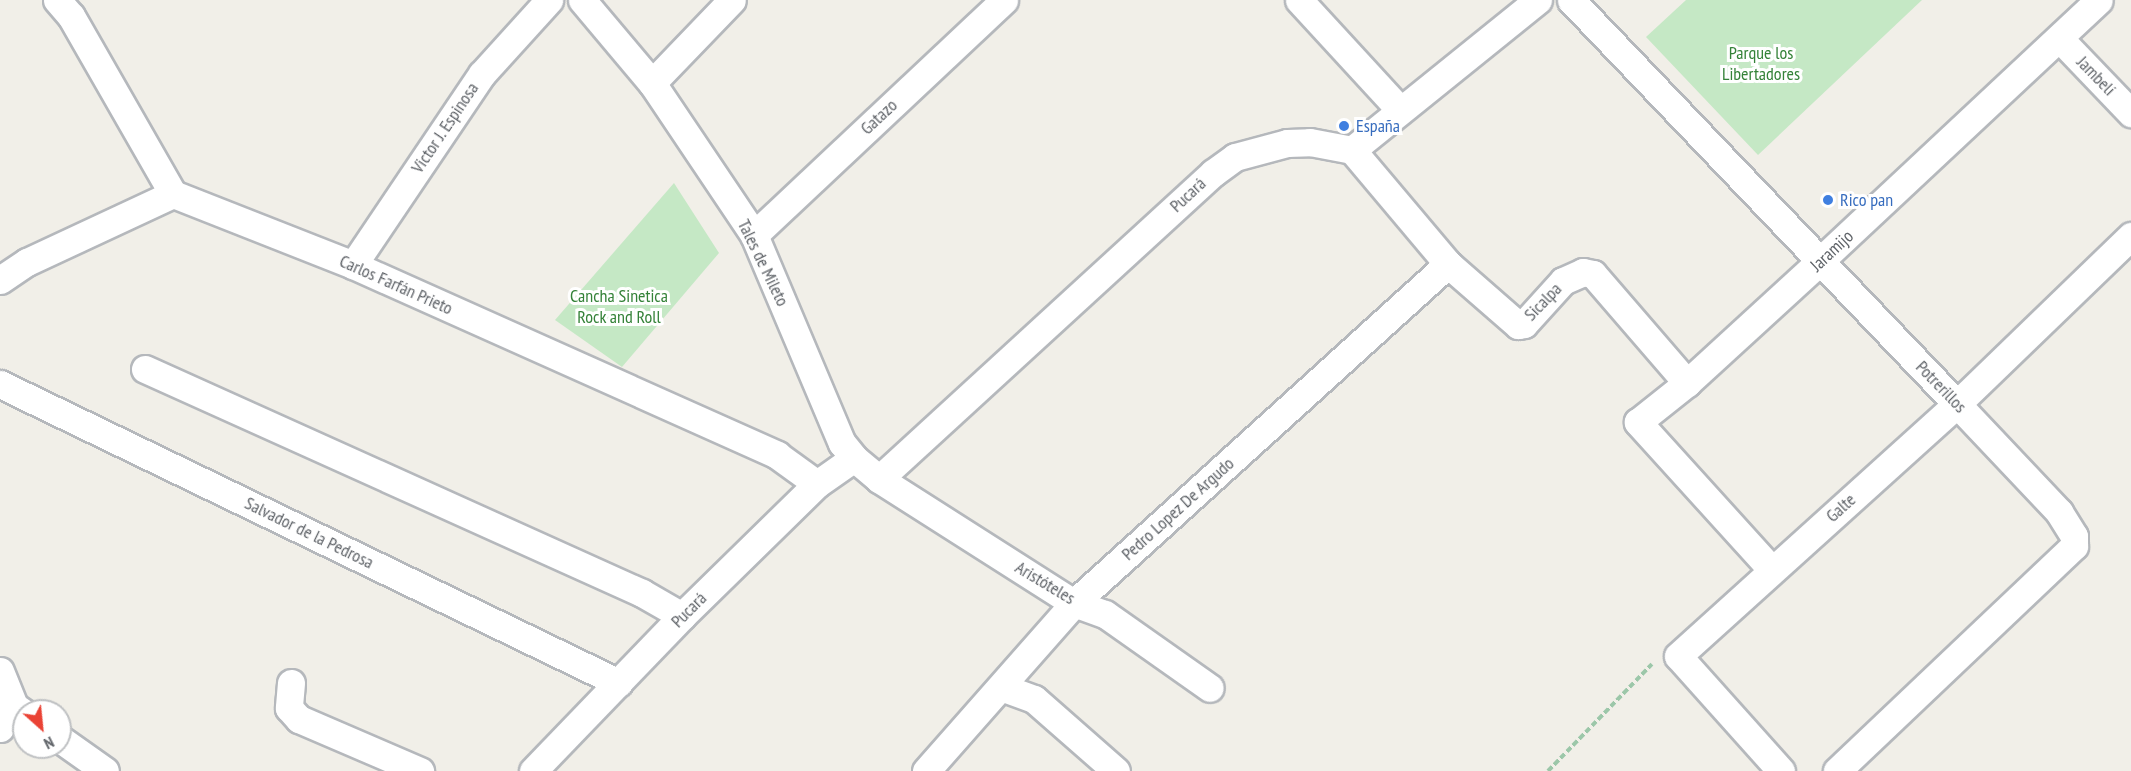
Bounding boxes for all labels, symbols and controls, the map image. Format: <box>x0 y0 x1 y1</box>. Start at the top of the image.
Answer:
park label: Parque los Libertadores <box>1722 43 1800 86</box>
street label: Jambelí <box>2072 52 2120 100</box>
street label: Victor J. Espinosa <box>406 78 484 178</box>
street label: Gatazo <box>856 95 902 139</box>
place label: España <box>1356 115 1400 137</box>
marker: España <box>1337 119 1351 133</box>
street label: Pucará <box>1166 173 1210 217</box>
place label: Rico pan <box>1840 189 1893 211</box>
marker: Rico pan <box>1821 193 1835 207</box>
street label: Tales de Mileto <box>733 216 793 310</box>
street label: Jaramijo <box>1806 226 1858 276</box>
street label: Carlos Farfán Prieto <box>336 250 456 320</box>
street label: Sicalpa <box>1520 279 1566 325</box>
park label: Cancha Sinetica Rock and Roll <box>570 286 668 328</box>
street label: Potrerillos <box>1911 357 1971 417</box>
street label: Pedro Lopez De Argudo <box>1117 453 1239 565</box>
street label: Galte <box>1822 489 1860 527</box>
street label: Salvador de la Pedrosa <box>241 492 377 574</box>
street label: Aristóteles <box>1011 557 1079 609</box>
street label: Pucará <box>667 588 711 632</box>
north arrow <box>12 699 72 759</box>
text: N <box>41 732 58 754</box>

